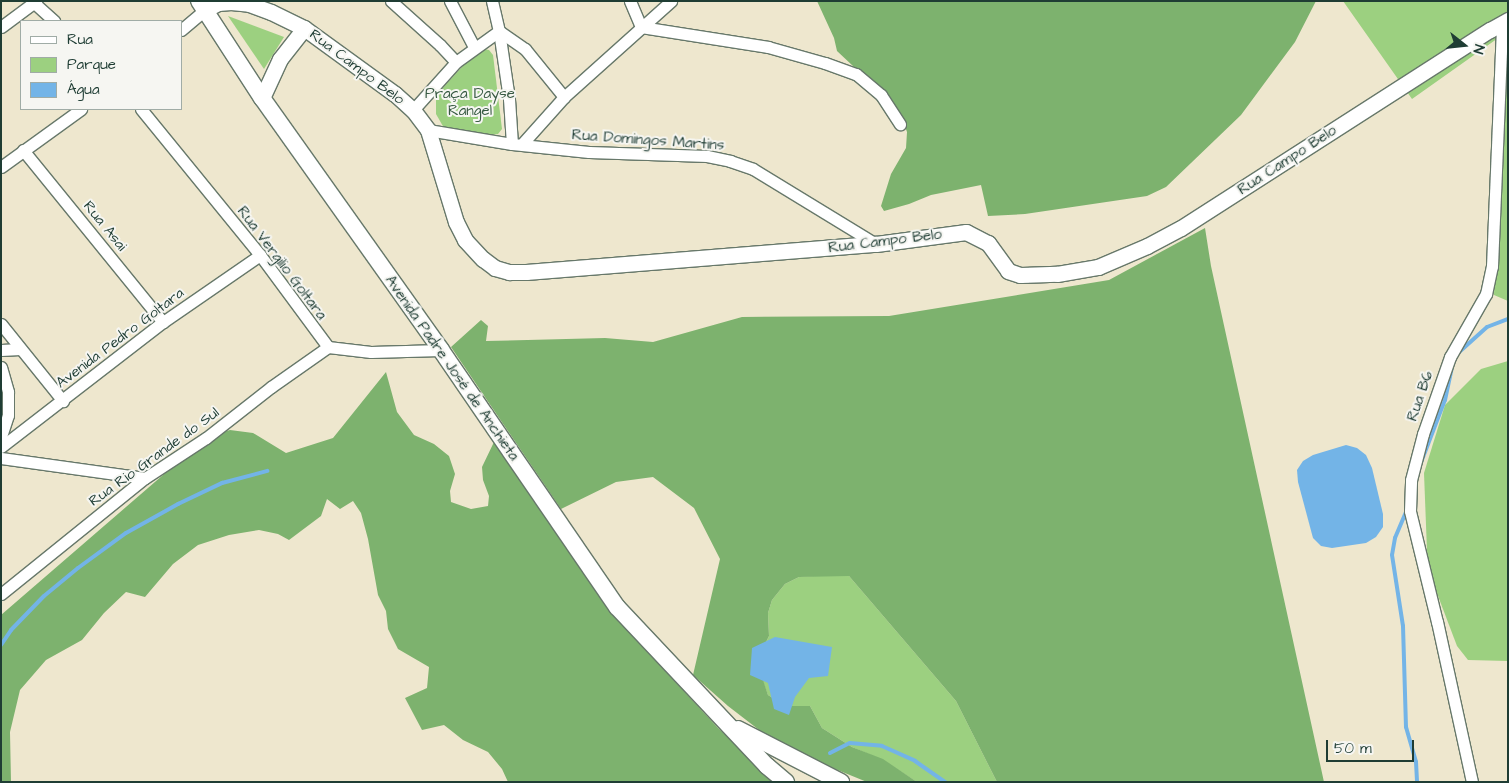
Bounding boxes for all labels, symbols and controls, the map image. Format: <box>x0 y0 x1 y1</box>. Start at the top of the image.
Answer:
legend <box>20 20 182 110</box>
north arrow <box>1439 20 1489 70</box>
street label: Rua Campo Belo <box>306 25 408 109</box>
text: Rua <box>67 29 93 50</box>
text: N <box>1468 42 1489 56</box>
text: Parque <box>67 54 116 75</box>
text: Água <box>67 79 100 100</box>
park label: Praça Dayse Rangel <box>425 84 515 119</box>
street label: Rua Campo Belo <box>1234 121 1340 199</box>
street label: Rua Domingos Martins <box>571 126 725 154</box>
street label: Rua Asai <box>79 197 131 255</box>
street label: Rua Vergilio Goltara <box>233 203 331 323</box>
street label: Rua Campo Belo <box>827 225 943 257</box>
street label: Avenida Padre José de Anchieta <box>381 272 523 464</box>
street label: Avenida Pedro Goltara <box>52 284 188 392</box>
street label: Rua B6 <box>1403 368 1437 424</box>
street label: Rua Rio Grande do Sul <box>85 404 223 510</box>
scale bar <box>1329 730 1416 762</box>
text: 50 m <box>1334 738 1372 759</box>

